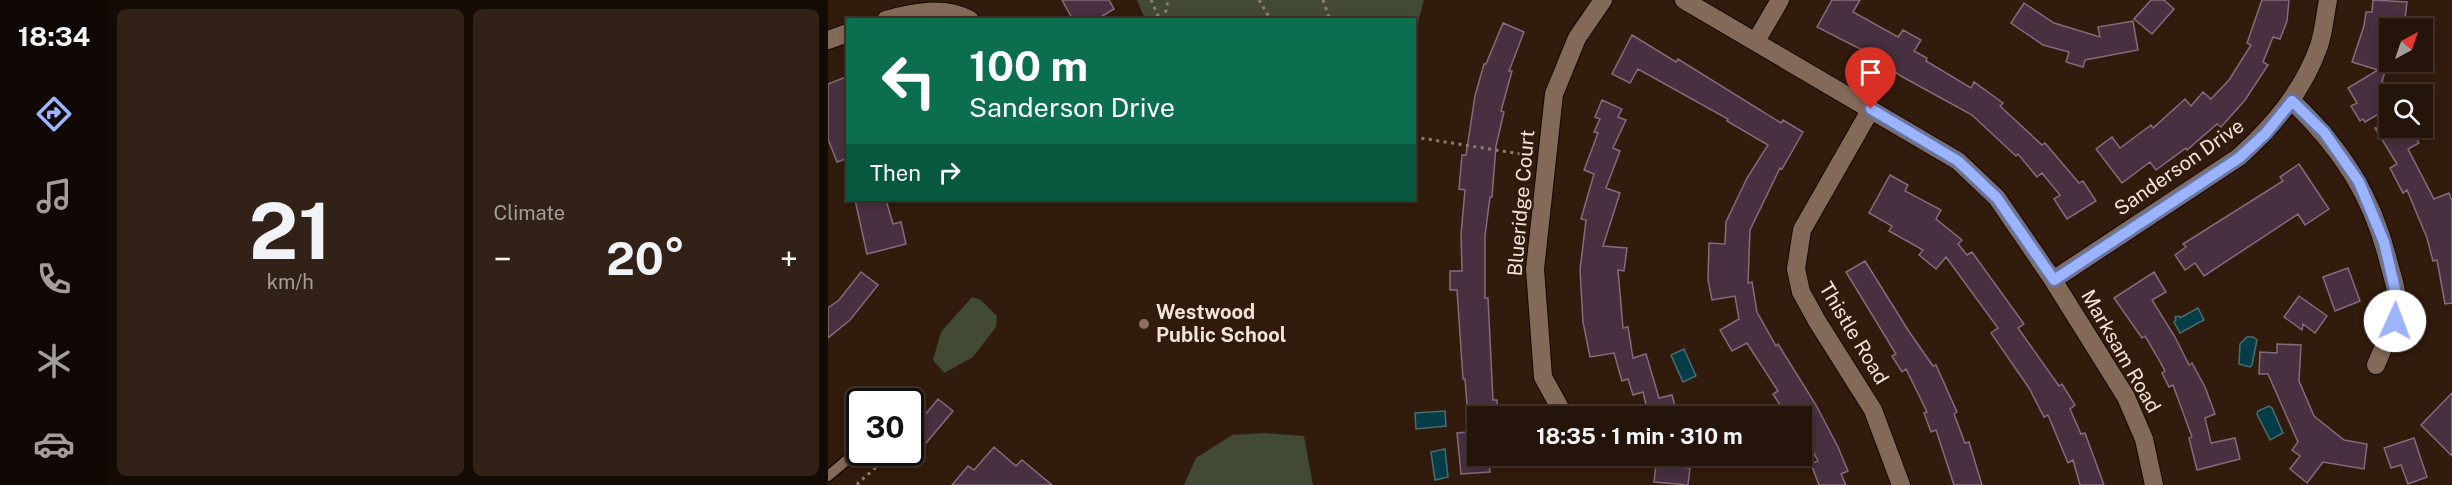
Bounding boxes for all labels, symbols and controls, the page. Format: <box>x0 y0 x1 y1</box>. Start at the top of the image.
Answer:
north arrow <box>2379 18 2433 72</box>
map controls <box>2379 18 2433 138</box>
text: 18:34 <box>18 20 90 52</box>
text: 100 m <box>969 41 1088 90</box>
icon: left <box>870 42 948 120</box>
pin <box>1845 47 1896 109</box>
icon: arrive <box>1854 56 1887 89</box>
button: search <box>2379 84 2433 138</box>
text: Sanderson Drive <box>969 91 1175 123</box>
icon: directions <box>33 93 75 135</box>
street label: Sanderson Drive <box>2110 113 2248 221</box>
street label: Blueridge Court <box>1503 129 1539 277</box>
icon: right <box>933 156 966 189</box>
text: Then <box>870 160 921 186</box>
icon: music <box>33 175 75 217</box>
text: 21 <box>249 185 332 277</box>
text: Climate <box>494 201 565 225</box>
text: 20° <box>606 232 685 285</box>
text: − <box>494 240 512 278</box>
text: + <box>780 240 798 278</box>
icon: phone <box>33 258 75 300</box>
text: km/h <box>267 270 314 294</box>
street label: Thistle Road <box>1814 278 1894 388</box>
street label: Marksam Road <box>2076 285 2166 417</box>
position arrow <box>2363 289 2427 353</box>
place label: Westwood Public School <box>1156 300 1286 347</box>
marker: Westwood Public School <box>1137 317 1151 331</box>
icon: climate <box>33 340 75 382</box>
speed limit sign: 30 <box>846 388 924 466</box>
icon: car <box>33 423 75 465</box>
text: 18:35 · 1 min · 310 m <box>1536 423 1743 449</box>

